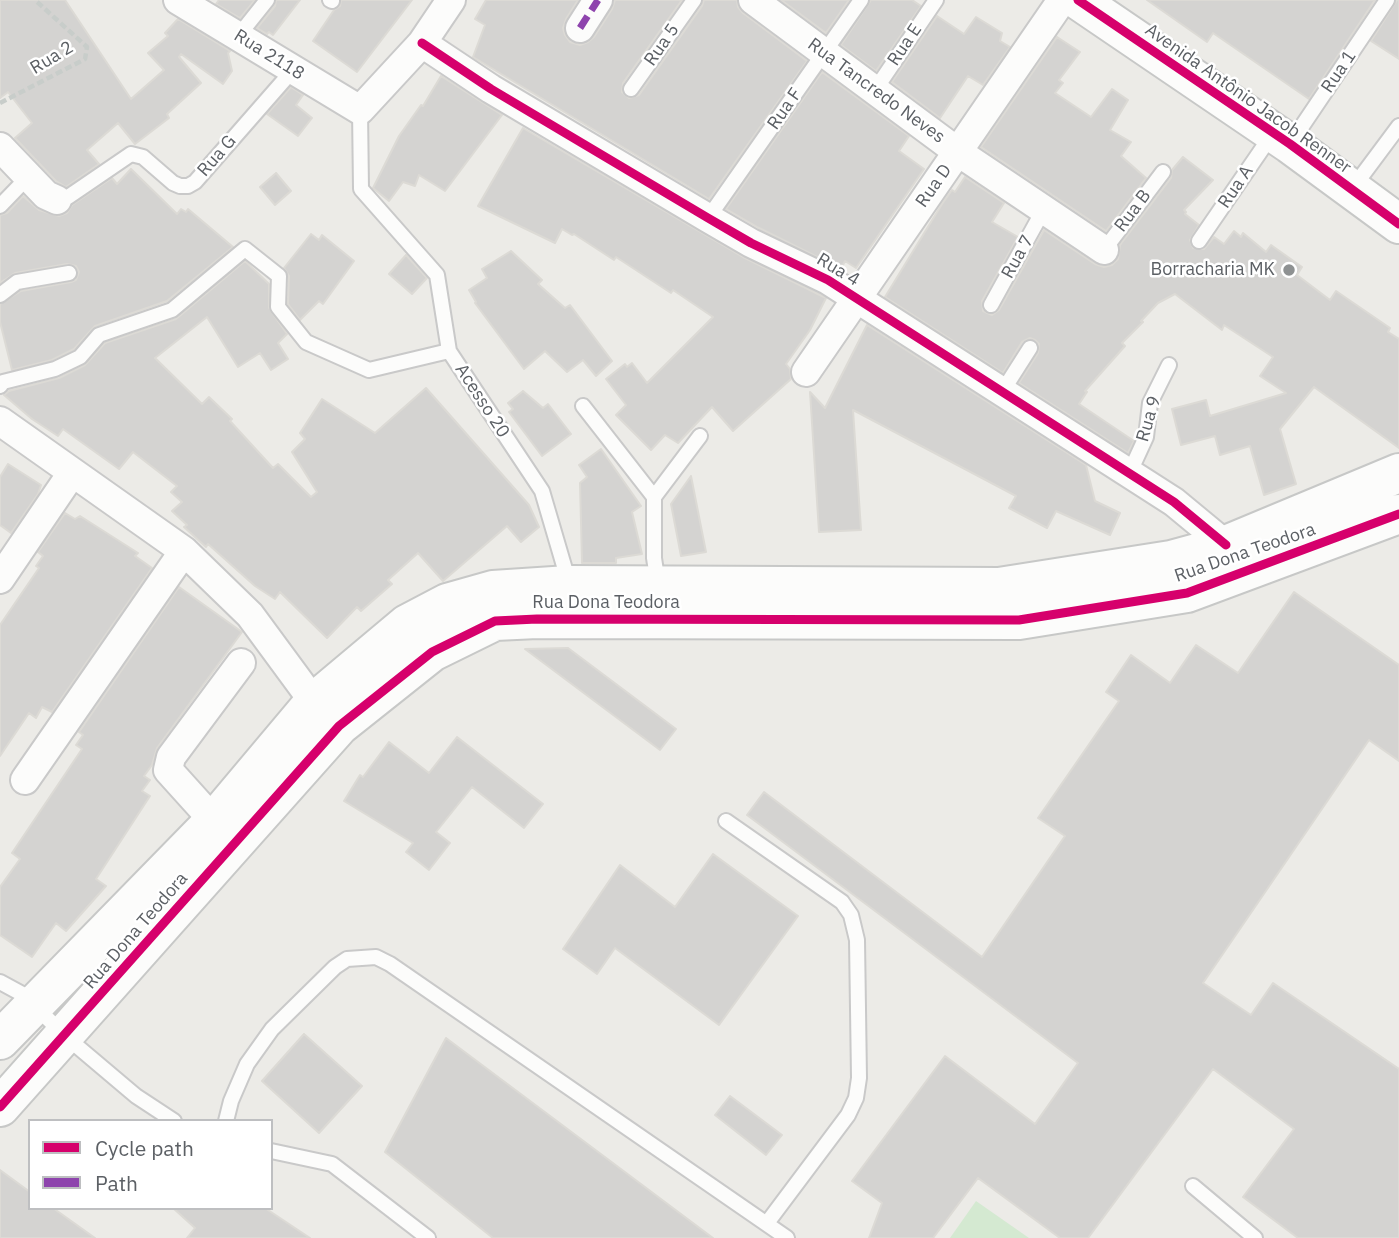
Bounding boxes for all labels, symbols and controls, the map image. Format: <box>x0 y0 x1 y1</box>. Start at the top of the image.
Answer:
street label: Avenida Antônio Jacob Renner <box>1141 19 1355 179</box>
street label: Rua 5 <box>640 20 684 70</box>
street label: Rua E <box>883 20 927 70</box>
street label: Rua 2118 <box>230 25 308 85</box>
street label: Rua Tancredo Neves <box>803 34 949 148</box>
street label: Rua 2 <box>27 37 77 79</box>
street label: Rua 1 <box>1317 47 1361 97</box>
street label: Rua F <box>763 84 807 134</box>
street label: Rua G <box>193 131 241 181</box>
street label: Rua D <box>911 160 957 212</box>
street label: Rua A <box>1214 161 1258 213</box>
street label: Rua B <box>1110 186 1156 236</box>
street label: Rua 7 <box>997 231 1039 283</box>
street label: Rua 4 <box>813 249 863 291</box>
place label: Borracharia MK <box>1151 259 1275 281</box>
marker: Borracharia MK <box>1281 262 1297 278</box>
street label: Acesso 20 <box>450 360 514 442</box>
street label: Rua 9 <box>1132 394 1166 444</box>
street label: Rua Dona Teodora <box>1172 519 1318 587</box>
street label: Rua Dona Teodora <box>532 592 680 614</box>
street label: Rua Dona Teodora <box>79 868 193 994</box>
legend <box>28 1119 273 1210</box>
text: Cycle path <box>95 1134 194 1162</box>
text: Path <box>95 1169 138 1197</box>

